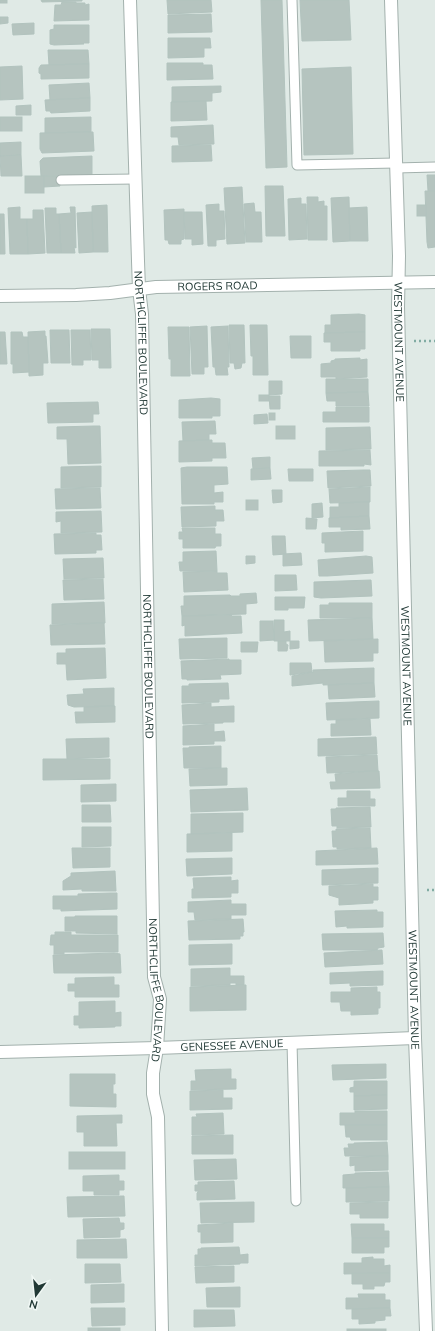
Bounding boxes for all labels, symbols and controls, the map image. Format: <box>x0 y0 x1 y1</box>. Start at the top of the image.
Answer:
street label: NORTHCLIFFE BOULEVARD <box>131 270 151 415</box>
street label: ROGERS ROAD <box>177 278 258 294</box>
street label: WESTMOUNT AVENUE <box>391 282 407 402</box>
street label: NORTHCLIFFE BOULEVARD <box>140 594 157 739</box>
street label: WESTMOUNT AVENUE <box>398 606 415 726</box>
street label: NORTHCLIFFE BOULEVARD <box>146 918 168 1063</box>
street label: WESTMOUNT AVENUE <box>405 930 422 1050</box>
street label: GENESSEE AVENUE <box>180 1036 284 1054</box>
north arrow <box>16 1275 56 1315</box>
text: N <box>28 1297 39 1312</box>

